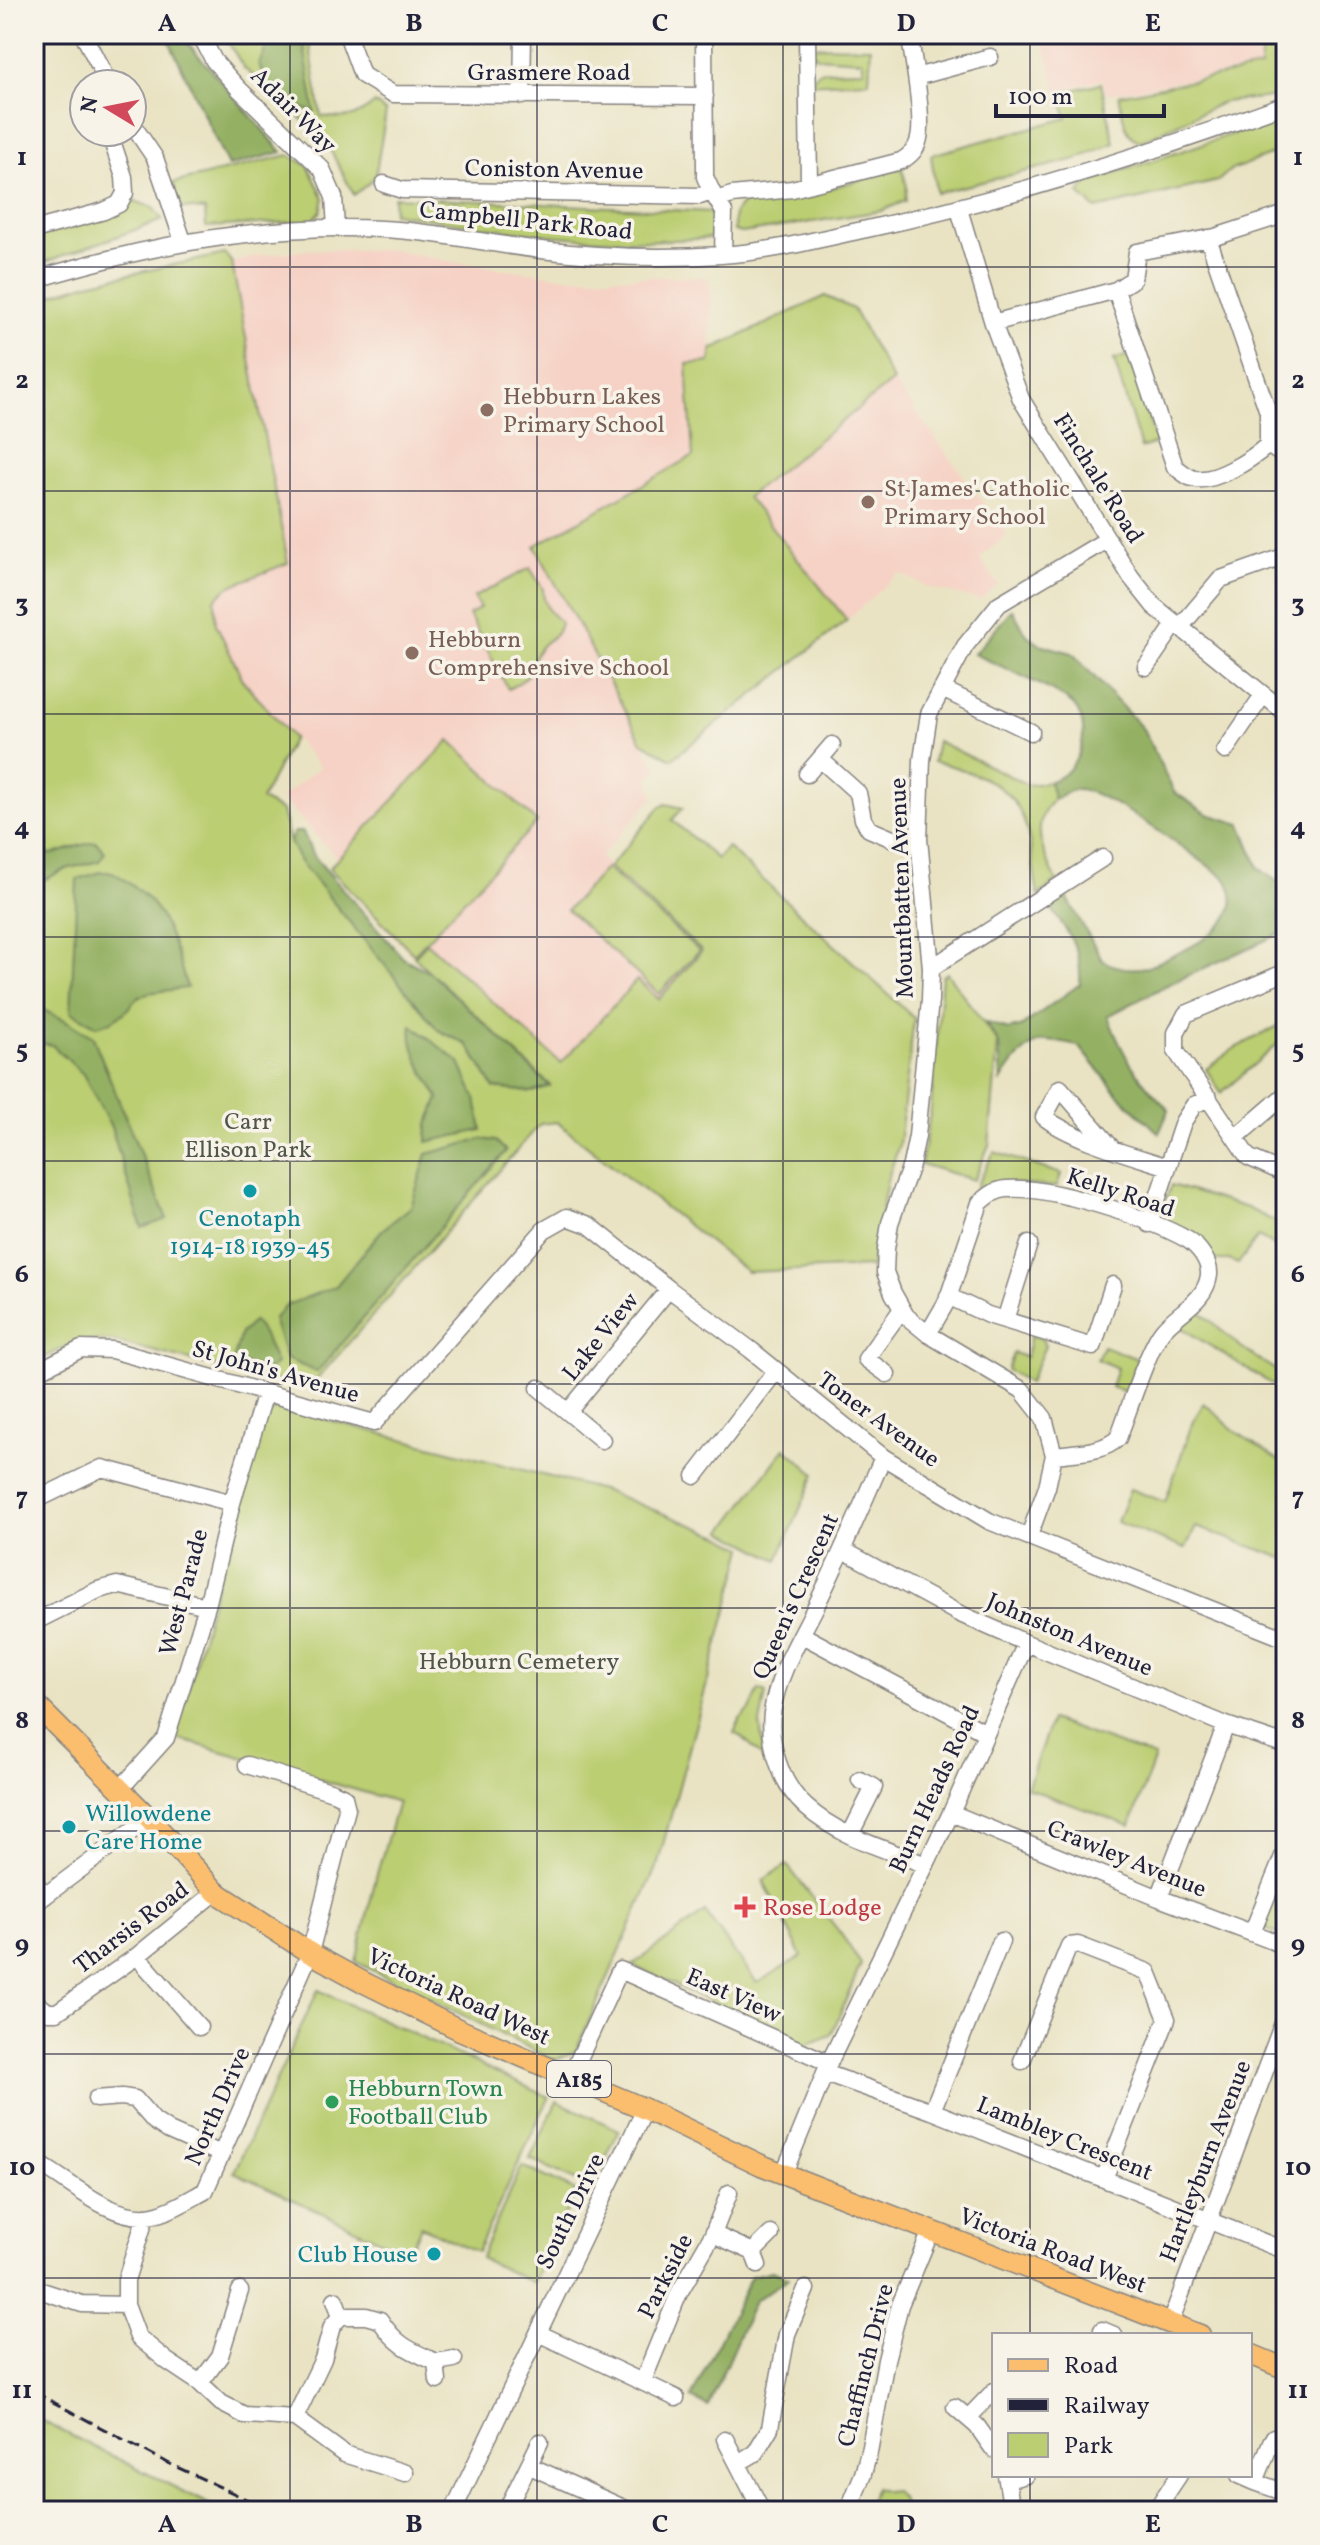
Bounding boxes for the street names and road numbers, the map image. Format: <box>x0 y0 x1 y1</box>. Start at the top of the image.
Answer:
street label: Grasmere Road <box>468 57 630 91</box>
street label: Adair Way <box>242 61 343 162</box>
street label: Coniston Avenue <box>464 152 644 190</box>
street label: Campbell Park Road <box>418 194 634 250</box>
street label: Finchale Road <box>1044 407 1151 551</box>
street label: Mountbatten Avenue <box>882 777 924 999</box>
street label: Kelly Road <box>1062 1160 1179 1227</box>
street label: Lake View <box>555 1285 648 1389</box>
street label: St John's Avenue <box>188 1333 363 1413</box>
street label: Toner Avenue <box>810 1364 946 1477</box>
street label: Queen's Crescent <box>745 1508 849 1685</box>
street label: West Parade <box>152 1525 218 1660</box>
street label: Johnston Avenue <box>981 1585 1158 1686</box>
street label: Burn Heads Road <box>882 1700 990 1879</box>
street label: Crawley Avenue <box>1041 1812 1211 1907</box>
street label: Tharsis Road <box>67 1874 197 1983</box>
street label: Victoria Road West <box>361 1940 555 2055</box>
street label: East View <box>680 1961 787 2033</box>
street label: North Drive <box>178 2042 260 2172</box>
street label: Hartleyburn Avenue <box>1153 2056 1261 2268</box>
road number: A185 <box>547 2061 611 2097</box>
street label: Lambley Crescent <box>971 2089 1157 2191</box>
street label: South Drive <box>529 2148 615 2276</box>
street label: Victoria Road West <box>953 2200 1151 2303</box>
street label: Parkside <box>631 2228 703 2325</box>
street label: Chaffinch Drive <box>830 2280 904 2451</box>

